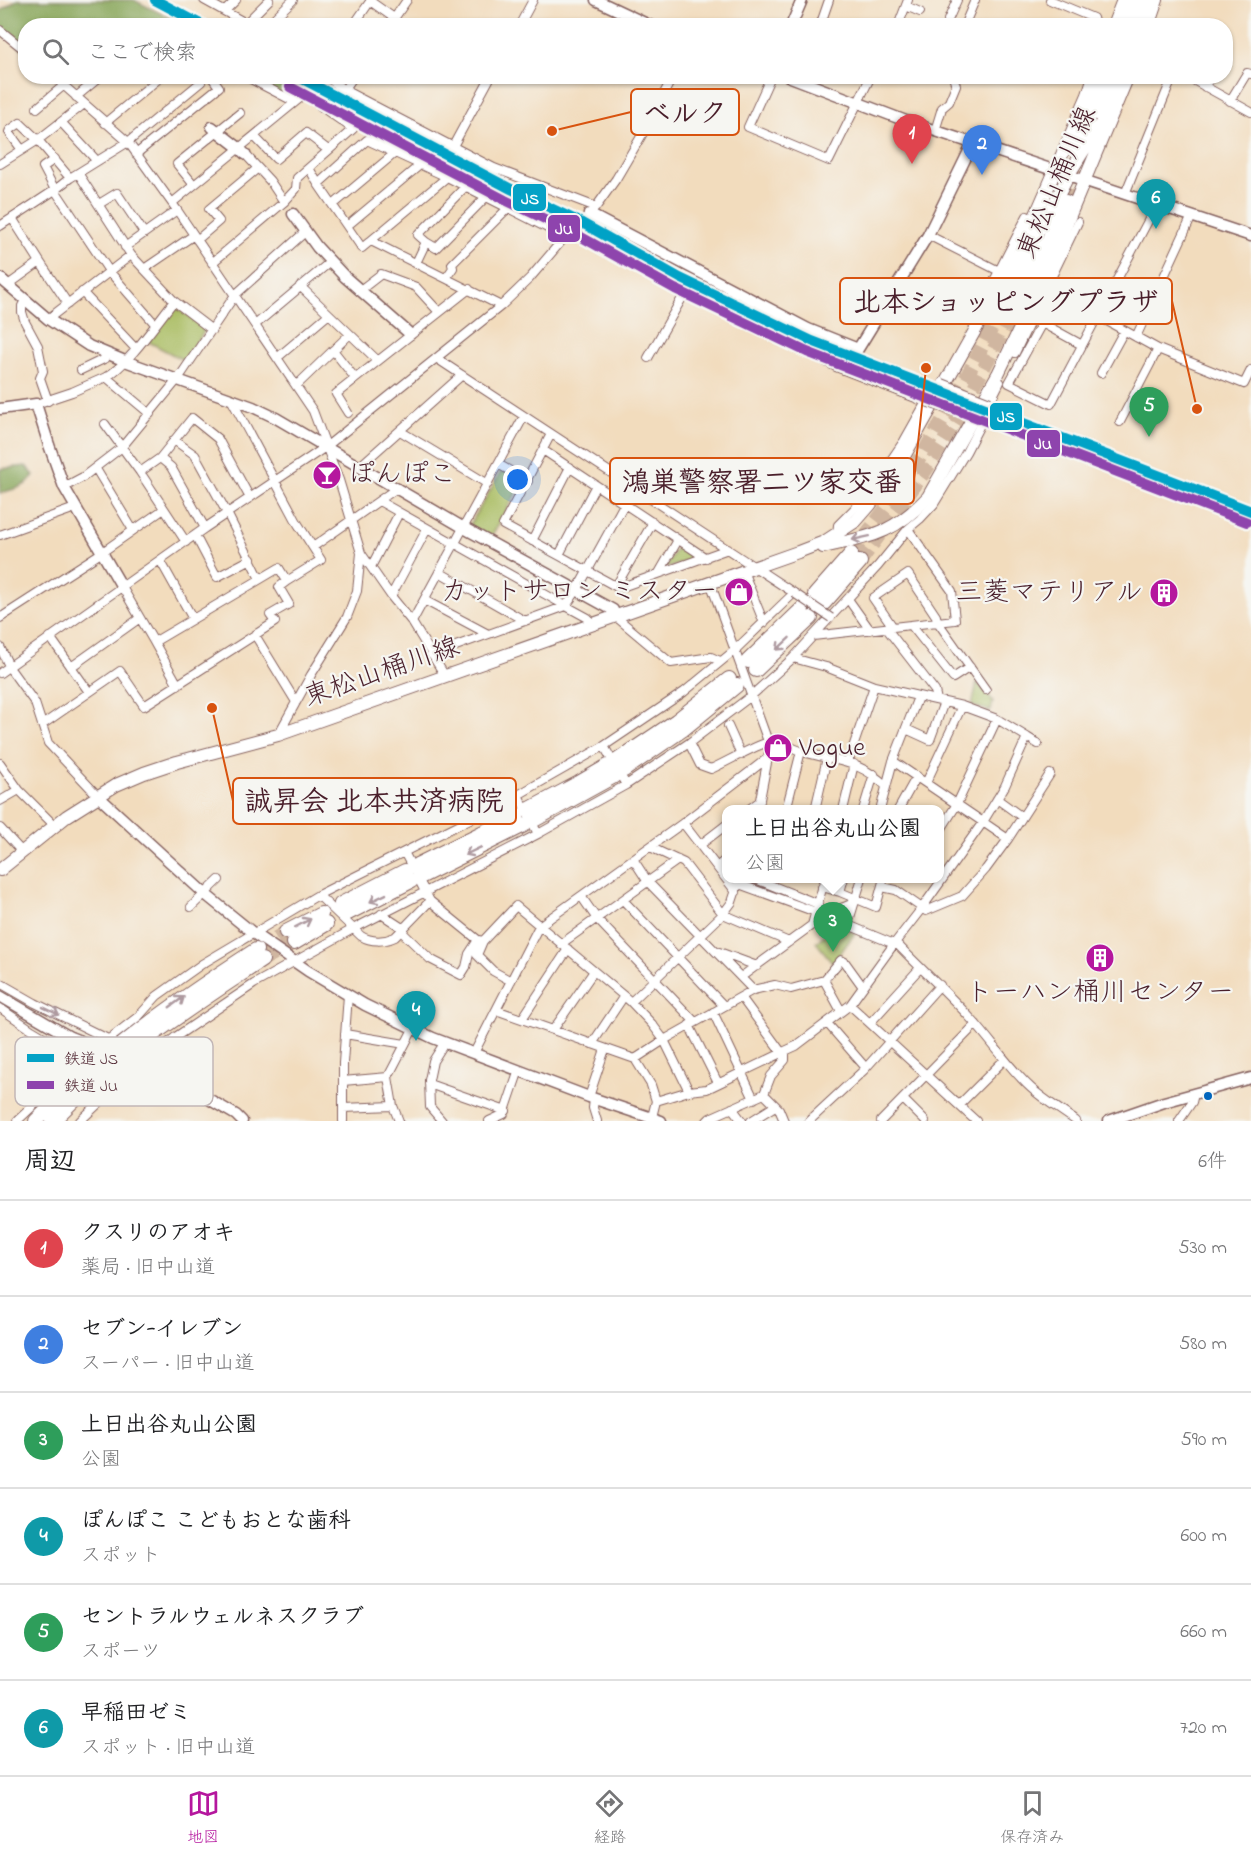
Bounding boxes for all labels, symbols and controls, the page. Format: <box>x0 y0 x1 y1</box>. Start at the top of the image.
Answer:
search box <box>18 18 1233 84</box>
icon: search <box>39 35 72 68</box>
text: ここで検索 <box>87 38 197 70</box>
callout: ベルク <box>631 89 739 135</box>
text: ベルク <box>643 95 727 136</box>
street label: 東松山桶川線 <box>1008 101 1108 265</box>
pin: 1 <box>892 114 932 164</box>
pin: 2 <box>962 126 1002 175</box>
pin: 6 <box>1136 180 1176 229</box>
line badge: JS <box>512 183 547 212</box>
text: JS <box>521 188 539 212</box>
line badge: JU <box>547 214 581 243</box>
text: JU <box>555 218 573 242</box>
callout: 北本ショッピングプラザ <box>840 278 1172 324</box>
text: 北本ショッピングプラザ <box>853 284 1159 325</box>
pin: 5 <box>1130 388 1168 437</box>
line badge: JS <box>989 402 1023 431</box>
text: JS <box>997 406 1015 430</box>
line badge: JU <box>1026 429 1061 458</box>
text: JU <box>1034 433 1052 457</box>
place label: ぽんぽこ <box>348 456 456 495</box>
callout: 鴻巣警察署二ツ家交番 <box>610 458 914 504</box>
bar icon: ぽんぽこ <box>311 459 343 491</box>
text: 鴻巣警察署二ツ家交番 <box>622 464 902 505</box>
your location <box>503 465 532 494</box>
one-way arrow <box>852 533 871 544</box>
place label: カットサロン ミスター <box>441 573 718 612</box>
place label: 三菱マテリアル <box>956 574 1143 613</box>
shop icon: カットサロン ミスター <box>723 576 755 608</box>
building icon: 三菱マテリアル <box>1148 577 1180 609</box>
street label: 東松山桶川線 <box>299 628 465 718</box>
one-way arrow <box>776 636 791 651</box>
place label: Vogue <box>798 729 866 768</box>
shop icon: Vogue <box>762 732 794 764</box>
callout: 誠昇会 北本共済病院 <box>233 778 516 824</box>
text: 誠昇会 北本共済病院 <box>244 783 504 824</box>
popup <box>722 805 944 883</box>
text: 上日出谷丸山公園 <box>745 814 921 846</box>
one-way arrow <box>465 846 483 858</box>
text: 公園 <box>745 850 785 879</box>
one-way arrow <box>370 892 388 904</box>
pin: 3 <box>814 902 852 952</box>
one-way arrow <box>294 917 312 928</box>
building icon: トーハン桶川センター <box>1084 942 1116 974</box>
place label: トーハン桶川センター <box>966 974 1234 1013</box>
pin: 4 <box>396 992 436 1041</box>
one-way arrow <box>169 996 185 1008</box>
one-way arrow <box>42 1006 60 1017</box>
legend <box>15 1037 213 1106</box>
text: 鉄道 JS <box>64 1048 118 1072</box>
text: 鉄道 JU <box>64 1075 118 1099</box>
unlabelled marker <box>1202 1090 1214 1102</box>
text: 周辺 <box>24 1144 76 1182</box>
text: 6件 <box>1198 1148 1227 1177</box>
text: クスリのアオキ <box>81 1218 235 1250</box>
text: 1 <box>40 1234 47 1263</box>
text: 530 m <box>1178 1234 1227 1263</box>
text: 薬局 · 旧中山道 <box>81 1254 215 1283</box>
text: セブン-イレブン <box>81 1314 243 1346</box>
text: 2 <box>39 1330 48 1359</box>
text: 580 m <box>1179 1330 1227 1359</box>
text: スーパー · 旧中山道 <box>81 1350 254 1379</box>
text: 上日出谷丸山公園 <box>81 1410 257 1442</box>
text: 3 <box>39 1426 48 1455</box>
text: 590 m <box>1180 1426 1227 1455</box>
text: 公園 <box>81 1446 121 1475</box>
text: ぽんぽこ こどもおとな歯科 <box>81 1506 351 1538</box>
text: 4 <box>39 1522 48 1551</box>
text: 600 m <box>1180 1522 1227 1551</box>
text: スポット <box>81 1542 161 1571</box>
text: セントラルウェルネスクラブ <box>81 1602 364 1634</box>
text: 5 <box>38 1618 49 1647</box>
text: 660 m <box>1180 1618 1227 1647</box>
text: スポーツ <box>81 1638 161 1667</box>
text: 早稲田ゼミ <box>81 1698 191 1730</box>
text: 6 <box>39 1714 48 1743</box>
text: 720 m <box>1180 1714 1227 1743</box>
text: スポット · 旧中山道 <box>81 1734 255 1763</box>
tab: 地図 <box>187 1787 220 1850</box>
tab: 経路 <box>593 1787 626 1850</box>
tab: 保存済み <box>1000 1787 1064 1850</box>

